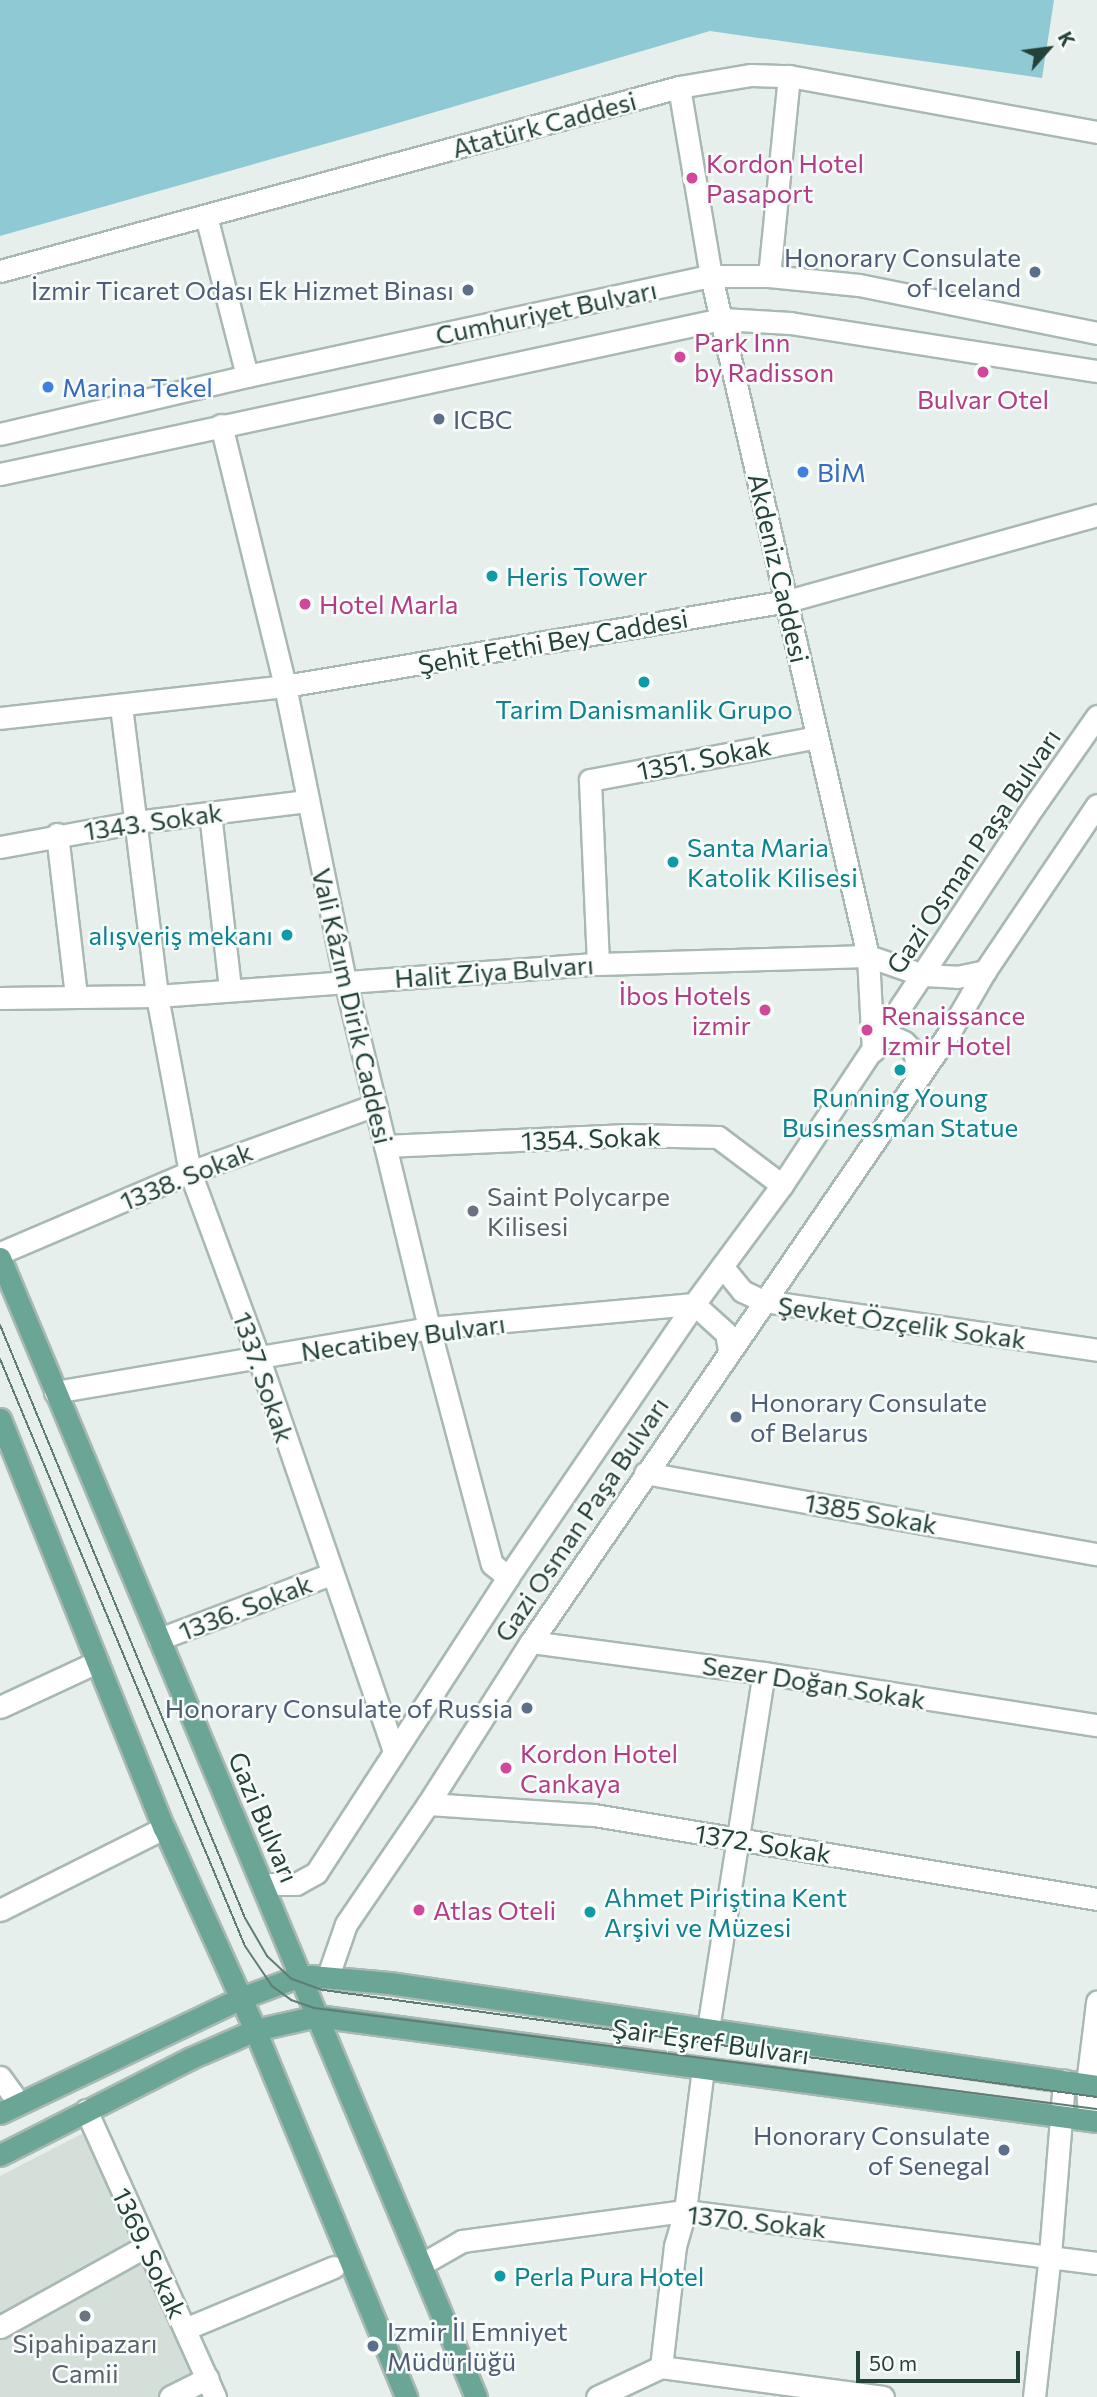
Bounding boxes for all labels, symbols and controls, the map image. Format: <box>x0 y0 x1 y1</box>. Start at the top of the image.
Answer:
north arrow <box>1013 14 1083 84</box>
text: K <box>1054 28 1080 50</box>
street label: Atatürk Caddesi <box>448 84 640 164</box>
place label: Kordon Hotel Pasaport <box>706 147 864 208</box>
marker: Kordon Hotel Pasaport <box>684 170 700 186</box>
place label: Honorary Consulate of Iceland <box>784 241 1021 302</box>
marker: Honorary Consulate of Iceland <box>1027 264 1043 280</box>
street label: Cumhuriyet Bulvarı <box>433 273 659 351</box>
place label: İzmir Ticaret Odası Ek Hizmet Binası <box>31 274 454 306</box>
marker: İzmir Ticaret Odası Ek Hizmet Binası <box>460 282 476 298</box>
place label: Park Inn by Radisson <box>694 326 834 388</box>
marker: Park Inn by Radisson <box>672 349 688 365</box>
marker: Bulvar Otel <box>975 364 991 380</box>
place label: Marina Tekel <box>62 371 213 403</box>
marker: Marina Tekel <box>40 379 56 395</box>
place label: Bulvar Otel <box>917 383 1049 415</box>
place label: ICBC <box>453 403 513 435</box>
marker: ICBC <box>431 411 447 427</box>
place label: BİM <box>817 456 866 488</box>
marker: BİM <box>795 464 811 480</box>
street label: Akdeniz Caddesi <box>742 470 816 666</box>
place label: Heris Tower <box>506 560 647 592</box>
marker: Heris Tower <box>484 568 500 584</box>
place label: Hotel Marla <box>319 588 458 620</box>
marker: Hotel Marla <box>297 596 313 612</box>
street label: Şehit Fethi Bey Caddesi <box>416 602 690 680</box>
marker: Tarim Danismanlik Grupo <box>636 674 652 690</box>
place label: Tarim Danismanlik Grupo <box>495 693 793 725</box>
street label: Gazi Osman Paşa Bulvarı <box>879 723 1067 979</box>
street label: 1351. Sokak <box>634 730 774 786</box>
street label: 1343. Sokak <box>82 796 224 846</box>
place label: Santa Maria Katolik Kilisesi <box>687 831 858 892</box>
marker: Santa Maria Katolik Kilisesi <box>665 854 681 870</box>
street label: Vali Kâzım Dirik Caddesi <box>306 865 400 1147</box>
place label: alışveriş mekanı <box>88 919 273 951</box>
marker: alışveriş mekanı <box>279 927 295 943</box>
street label: Halit Ziya Bulvarı <box>393 948 595 994</box>
place label: İbos Hotels izmir <box>619 979 751 1040</box>
place label: Renaissance Izmir Hotel <box>881 999 1025 1060</box>
marker: İbos Hotels izmir <box>757 1002 773 1018</box>
marker: Renaissance Izmir Hotel <box>859 1022 875 1038</box>
marker: Running Young Businessman Statue <box>892 1062 908 1078</box>
place label: Running Young Businessman Statue <box>782 1081 1018 1142</box>
street label: 1354. Sokak <box>521 1120 661 1156</box>
street label: 1338. Sokak <box>115 1135 257 1217</box>
place label: Saint Polycarpe Kilisesi <box>487 1180 670 1242</box>
marker: Saint Polycarpe Kilisesi <box>465 1203 481 1219</box>
street label: Şevket Özçelik Sokak <box>776 1289 1028 1355</box>
street label: Necatibey Bulvarı <box>299 1307 507 1367</box>
street label: 1337. Sokak <box>227 1308 301 1446</box>
place label: Honorary Consulate of Belarus <box>750 1386 987 1448</box>
street label: Gazi Osman Paşa Bulvarı <box>487 1391 675 1647</box>
marker: Honorary Consulate of Belarus <box>728 1409 744 1425</box>
street label: 1385 Sokak <box>802 1486 940 1540</box>
street label: 1336. Sokak <box>174 1567 316 1647</box>
street label: Sezer Doğan Sokak <box>700 1649 928 1715</box>
place label: Honorary Consulate of Russia <box>165 1692 513 1724</box>
marker: Honorary Consulate of Russia <box>519 1700 535 1716</box>
place label: Kordon Hotel Cankaya <box>520 1737 678 1798</box>
street label: Gazi Bulvarı <box>223 1747 305 1887</box>
marker: Kordon Hotel Cankaya <box>498 1760 514 1776</box>
street label: 1372. Sokak <box>693 1817 833 1869</box>
place label: Ahmet Piriştina Kent Arşivi ve Müzesi <box>604 1881 847 1942</box>
place label: Atlas Oteli <box>433 1894 556 1926</box>
marker: Atlas Oteli <box>411 1902 427 1918</box>
marker: Ahmet Piriştina Kent Arşivi ve Müzesi <box>582 1904 598 1920</box>
street label: Şair Eşref Bulvarı <box>611 2012 811 2070</box>
place label: Honorary Consulate of Senegal <box>753 2119 990 2180</box>
marker: Honorary Consulate of Senegal <box>996 2142 1012 2158</box>
street label: 1369. Sokak <box>106 2183 194 2323</box>
street label: 1370. Sokak <box>686 2198 828 2244</box>
place label: Perla Pura Hotel <box>514 2260 704 2292</box>
marker: Perla Pura Hotel <box>492 2268 508 2284</box>
marker: Sipahipazarı Camii <box>77 2308 93 2324</box>
place label: Izmir İl Emniyet Müdürlüğü <box>387 2315 568 2376</box>
place label: Sipahipazarı Camii <box>12 2327 158 2388</box>
marker: Izmir İl Emniyet Müdürlüğü <box>365 2338 381 2354</box>
scale bar <box>859 2338 1024 2382</box>
text: 50 m <box>869 2350 917 2375</box>

